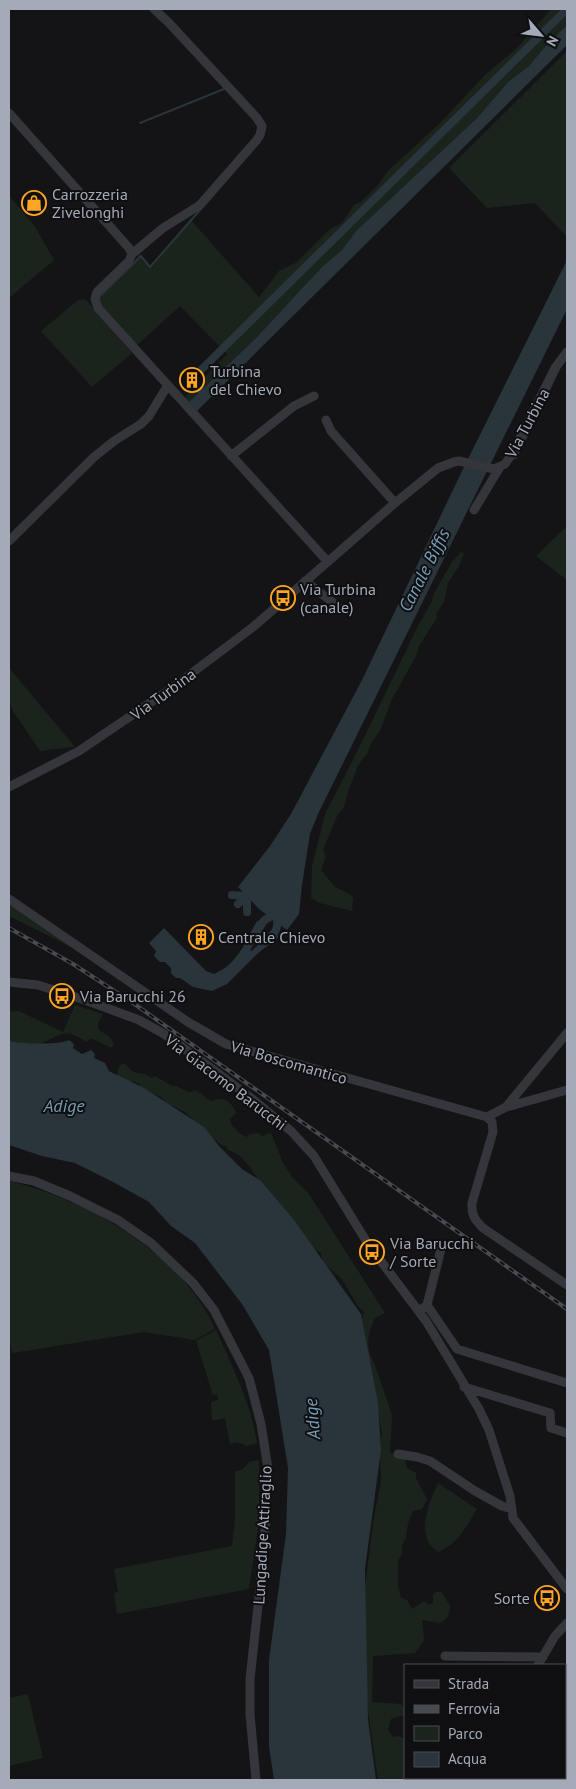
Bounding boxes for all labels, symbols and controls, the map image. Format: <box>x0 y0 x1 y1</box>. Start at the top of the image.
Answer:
north arrow <box>516 10 566 60</box>
text: N <box>542 33 563 49</box>
place label: Carrozzeria Zivelonghi <box>52 184 128 222</box>
shop icon: Carrozzeria Zivelonghi <box>21 190 47 216</box>
place label: Turbina del Chievo <box>210 361 282 399</box>
building icon: Turbina del Chievo <box>179 367 205 393</box>
street label: Via Turbina <box>500 385 554 462</box>
water label: Canale Biffis <box>393 524 455 615</box>
place label: Via Turbina (canale) <box>299 579 376 617</box>
bus stop icon: Via Turbina (canale) <box>270 585 296 611</box>
street label: Via Turbina <box>126 664 200 725</box>
building icon: Centrale Chievo <box>188 924 214 950</box>
place label: Centrale Chievo <box>218 927 325 947</box>
bus stop icon: Via Barucchi 26 <box>49 983 75 1009</box>
place label: Via Barucchi 26 <box>79 986 186 1006</box>
street label: Via Giacomo Barucchi <box>160 1029 291 1134</box>
street label: Via Boscomantico <box>227 1036 350 1088</box>
water label: Adige <box>42 1094 85 1117</box>
place label: Via Barucchi / Sorte <box>389 1233 474 1271</box>
bus stop icon: Via Barucchi / Sorte <box>359 1239 385 1265</box>
water label: Adige <box>299 1397 325 1442</box>
street label: Lungadige Attiraglio <box>248 1465 276 1605</box>
bus stop icon: Sorte <box>534 1585 560 1611</box>
place label: Sorte <box>494 1588 530 1608</box>
legend <box>404 1664 566 1779</box>
text: Strada <box>448 1674 489 1693</box>
text: Ferrovia <box>448 1699 500 1718</box>
text: Parco <box>448 1724 483 1743</box>
text: Acqua <box>448 1749 487 1768</box>

